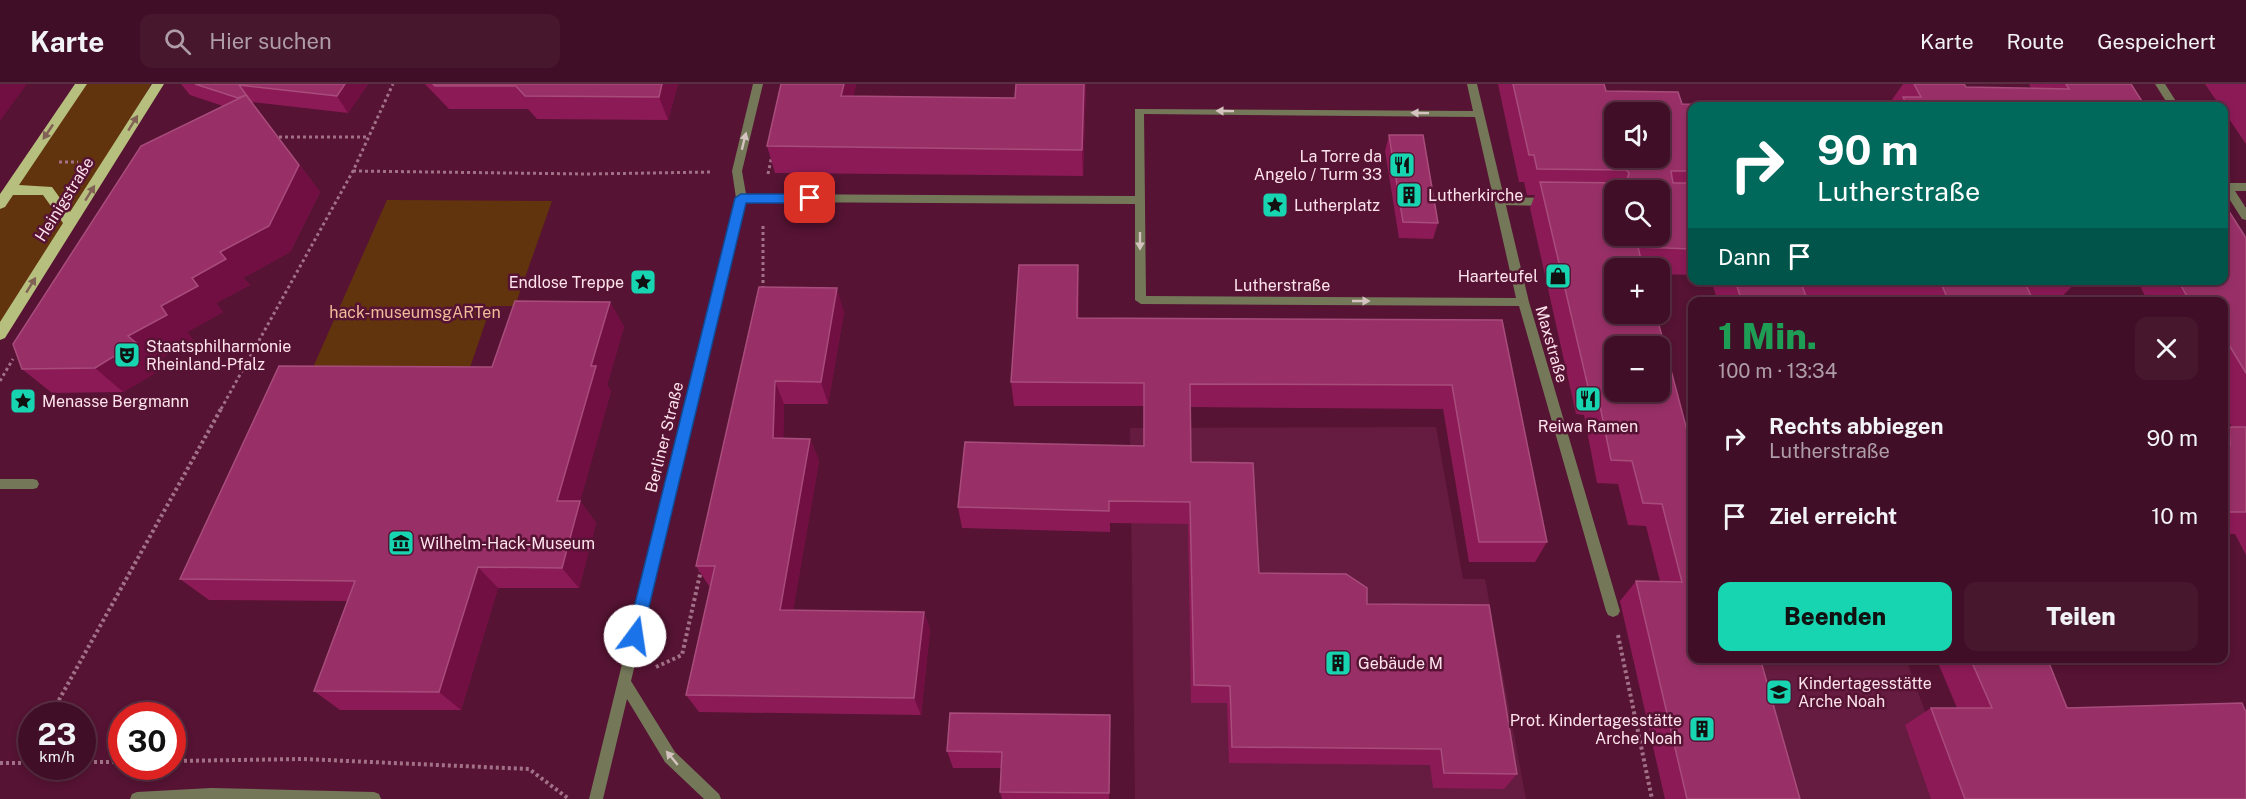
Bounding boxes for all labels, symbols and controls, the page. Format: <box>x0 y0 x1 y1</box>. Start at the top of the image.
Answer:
search box <box>140 14 560 68</box>
text: Karte <box>30 25 104 58</box>
icon: search <box>161 25 194 58</box>
text: Hier suchen <box>209 28 332 54</box>
text: Karte <box>1920 29 1974 54</box>
text: Route <box>2007 29 2064 54</box>
text: Gespeichert <box>2097 29 2216 54</box>
map controls <box>1604 102 1670 402</box>
button: sound <box>1604 102 1670 168</box>
one-way arrow <box>1215 107 1234 116</box>
one-way arrow <box>1410 108 1429 118</box>
one-way arrow <box>128 115 139 132</box>
one-way arrow <box>42 124 54 140</box>
text: 90 m <box>1817 125 1919 174</box>
icon: right <box>1718 126 1796 204</box>
one-way arrow <box>740 132 749 150</box>
place label: La Torre da Angelo / Turm 33 <box>1254 147 1382 184</box>
restaurant icon: La Torre da Angelo / Turm 33 <box>1387 150 1417 180</box>
street label: Heinigstraße <box>31 154 98 245</box>
pin <box>784 172 835 223</box>
text: Lutherstraße <box>1817 175 1980 207</box>
building icon: Lutherkirche <box>1394 180 1424 210</box>
button: search <box>1604 180 1670 246</box>
icon: arrive <box>793 181 826 214</box>
one-way arrow <box>84 185 95 201</box>
place label: Lutherkirche <box>1428 186 1523 205</box>
place icon: Lutherplatz <box>1260 190 1290 220</box>
place label: Lutherplatz <box>1294 196 1380 215</box>
one-way arrow <box>1135 231 1145 250</box>
icon: arrive <box>1783 240 1816 273</box>
text: Dann <box>1718 244 1771 270</box>
button: + <box>1604 258 1670 324</box>
shop icon: Haarteufel <box>1543 261 1573 291</box>
place icon: Endlose Treppe <box>628 267 658 297</box>
place label: Haarteufel <box>1458 267 1538 286</box>
place label: Endlose Treppe <box>509 273 624 292</box>
street label: Lutherstraße <box>1234 276 1330 295</box>
one-way arrow <box>26 277 37 293</box>
one-way arrow <box>1351 296 1370 306</box>
park label: hack-museumsgARTen <box>329 303 501 322</box>
street label: Maxstraße <box>1531 304 1572 385</box>
text: 1 Min. <box>1718 315 1817 357</box>
button: close <box>2135 317 2198 380</box>
button: − <box>1604 336 1670 402</box>
place label: Staatsphilharmonie Rheinland-Pfalz <box>146 337 291 374</box>
theatre icon: Staatsphilharmonie Rheinland-Pfalz <box>112 340 142 370</box>
text: 100 m · 13:34 <box>1718 359 1837 383</box>
street label: Berliner Straße <box>642 380 687 494</box>
restaurant icon: Reiwa Ramen <box>1573 384 1603 414</box>
place icon: Menasse Bergmann <box>8 386 38 416</box>
place label: Menasse Bergmann <box>42 392 189 411</box>
text: Rechts abbiegen <box>1769 413 1944 439</box>
place label: Reiwa Ramen <box>1538 417 1638 436</box>
icon: right <box>1718 422 1751 455</box>
text: 90 m <box>2147 425 2198 451</box>
text: Lutherstraße <box>1769 439 1890 463</box>
icon: arrive <box>1718 500 1751 533</box>
text: Ziel erreicht <box>1769 503 1897 529</box>
text: 10 m <box>2151 503 2198 529</box>
museum icon: Wilhelm-Hack-Museum <box>386 528 416 558</box>
place label: Wilhelm-Hack-Museum <box>420 534 595 553</box>
button: Beenden <box>1718 582 1952 651</box>
button: Teilen <box>1964 582 2198 651</box>
position arrow <box>603 604 667 668</box>
building icon: Gebäude M <box>1323 648 1353 678</box>
place label: Gebäude M <box>1358 654 1443 673</box>
place label: Kindertagesstätte Arche Noah <box>1798 674 1932 711</box>
school or university icon: Kindertagesstätte Arche Noah <box>1764 677 1794 707</box>
speed limit sign: 30 <box>108 702 186 780</box>
place label: Prot. Kindertagesstätte Arche Noah <box>1510 711 1682 748</box>
building icon: Prot. Kindertagesstätte Arche Noah <box>1687 714 1717 744</box>
text: 23 <box>37 716 77 752</box>
text: km/h <box>39 748 75 765</box>
one-way arrow <box>666 750 679 766</box>

